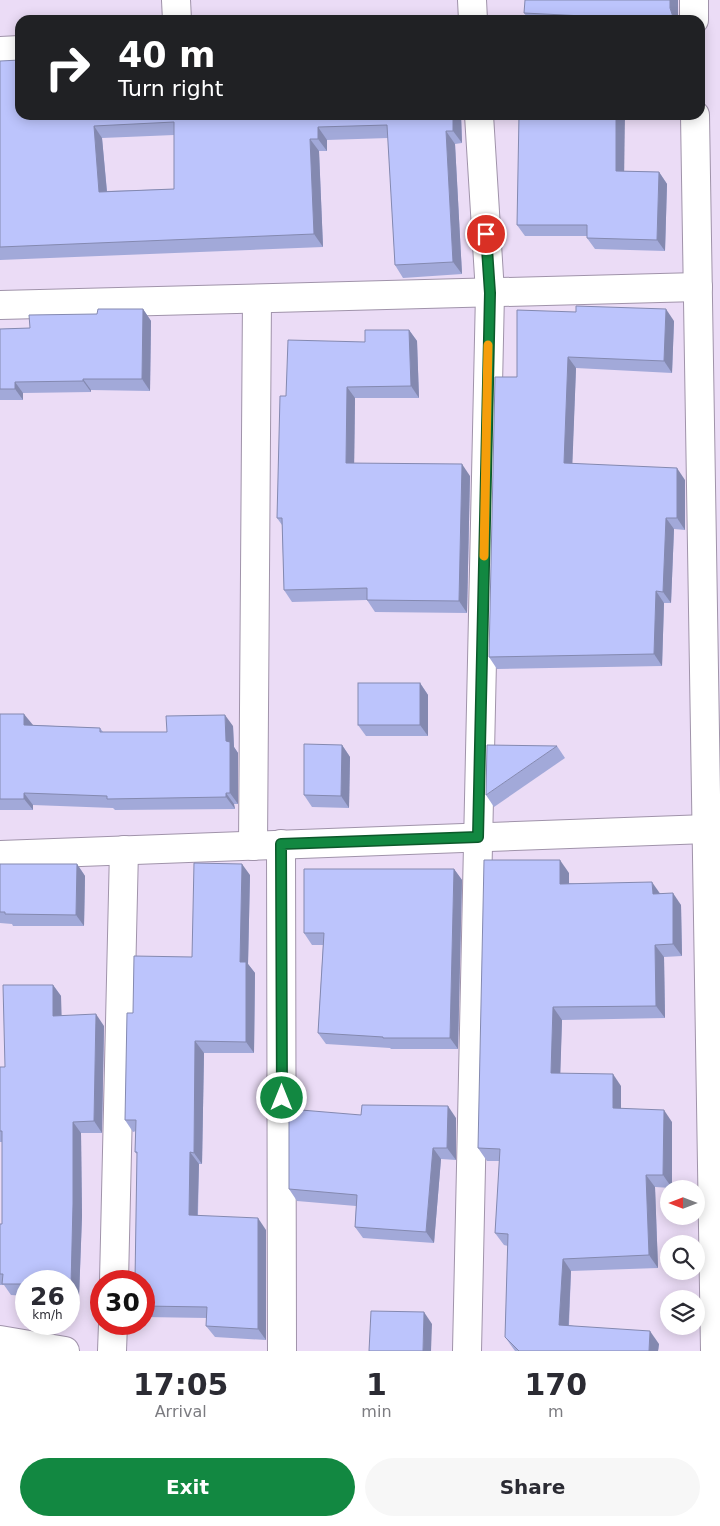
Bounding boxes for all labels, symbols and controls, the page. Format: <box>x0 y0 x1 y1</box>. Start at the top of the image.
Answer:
icon: right <box>35 35 100 100</box>
text: 40 m <box>118 35 215 75</box>
text: Turn right <box>118 76 223 101</box>
pin <box>465 213 507 255</box>
icon: arrive <box>472 220 500 248</box>
position arrow <box>255 1071 307 1123</box>
north arrow <box>660 1180 705 1225</box>
map controls <box>660 1180 705 1335</box>
button: search <box>660 1235 705 1280</box>
speed limit sign: 30 <box>90 1270 155 1335</box>
text: 26 <box>30 1282 65 1311</box>
button: layers <box>660 1290 705 1335</box>
text: km/h <box>32 1308 63 1322</box>
text: 17:05 <box>133 1367 228 1402</box>
text: 1 <box>366 1367 387 1402</box>
text: 170 <box>524 1367 587 1402</box>
text: Arrival <box>155 1402 207 1421</box>
text: min <box>361 1402 392 1421</box>
text: m <box>548 1402 564 1421</box>
button: Exit <box>20 1458 355 1516</box>
button: Share <box>365 1458 700 1516</box>

